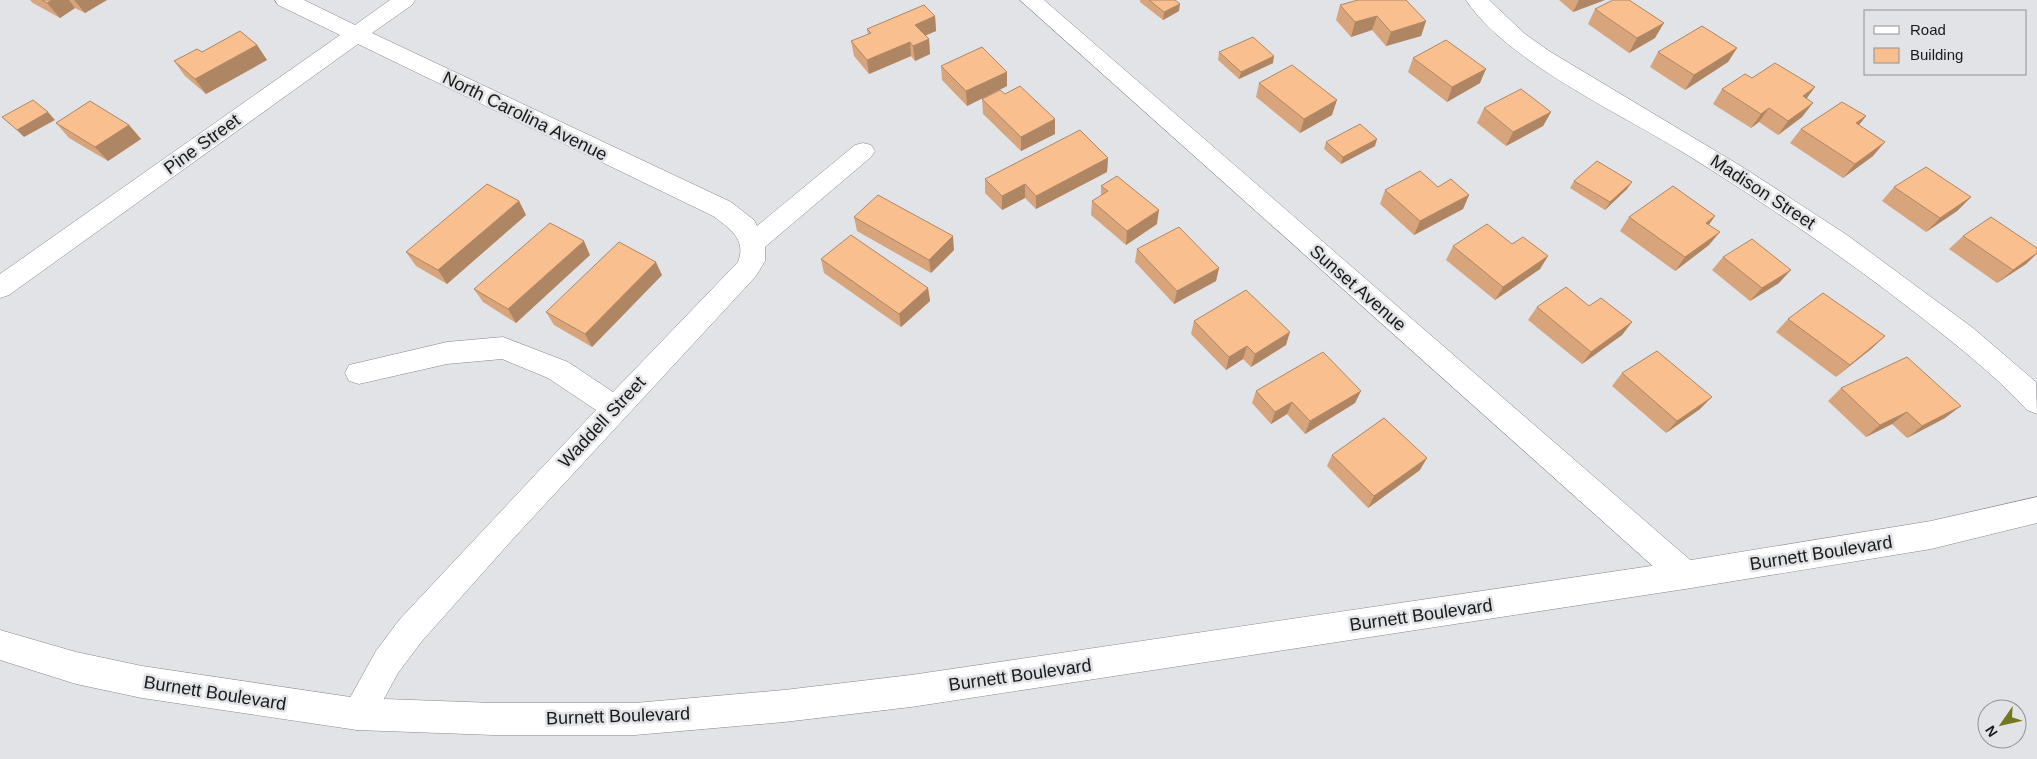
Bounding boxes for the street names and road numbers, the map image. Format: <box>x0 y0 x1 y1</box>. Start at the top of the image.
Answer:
street label: North Carolina Avenue <box>439 67 611 165</box>
street label: Pine Street <box>160 110 244 178</box>
street label: Madison Street <box>1707 151 1819 233</box>
street label: Sunset Avenue <box>1306 241 1410 335</box>
street label: Waddell Street <box>555 372 649 472</box>
street label: Burnett Boulevard <box>1748 532 1894 574</box>
street label: Burnett Boulevard <box>1348 595 1494 635</box>
street label: Burnett Boulevard <box>947 655 1093 695</box>
street label: Burnett Boulevard <box>142 672 288 714</box>
street label: Burnett Boulevard <box>546 703 690 729</box>

